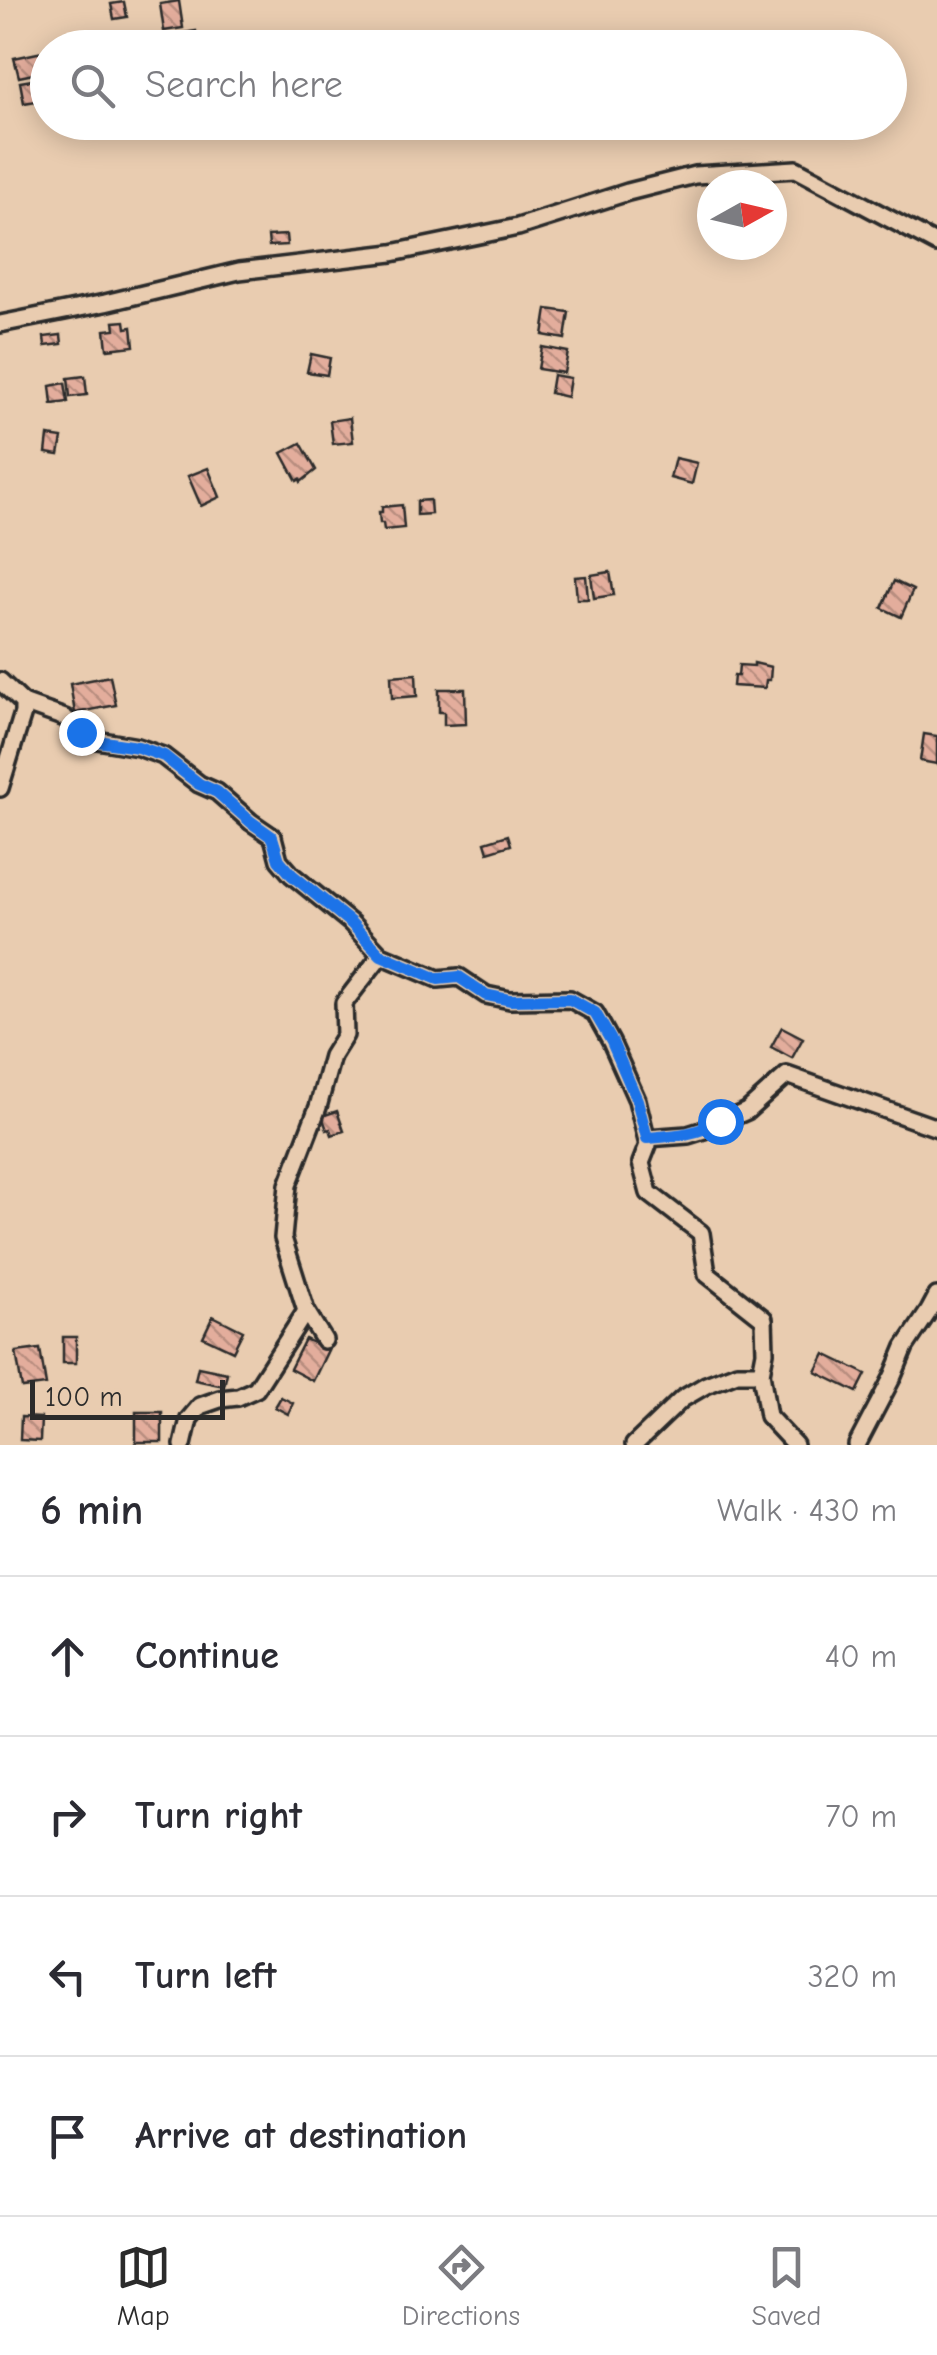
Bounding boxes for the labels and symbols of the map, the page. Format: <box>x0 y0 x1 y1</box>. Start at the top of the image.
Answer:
north arrow <box>697 170 787 260</box>
route end <box>59 710 105 756</box>
route start <box>698 1099 744 1145</box>
scale bar <box>30 1375 225 1420</box>

